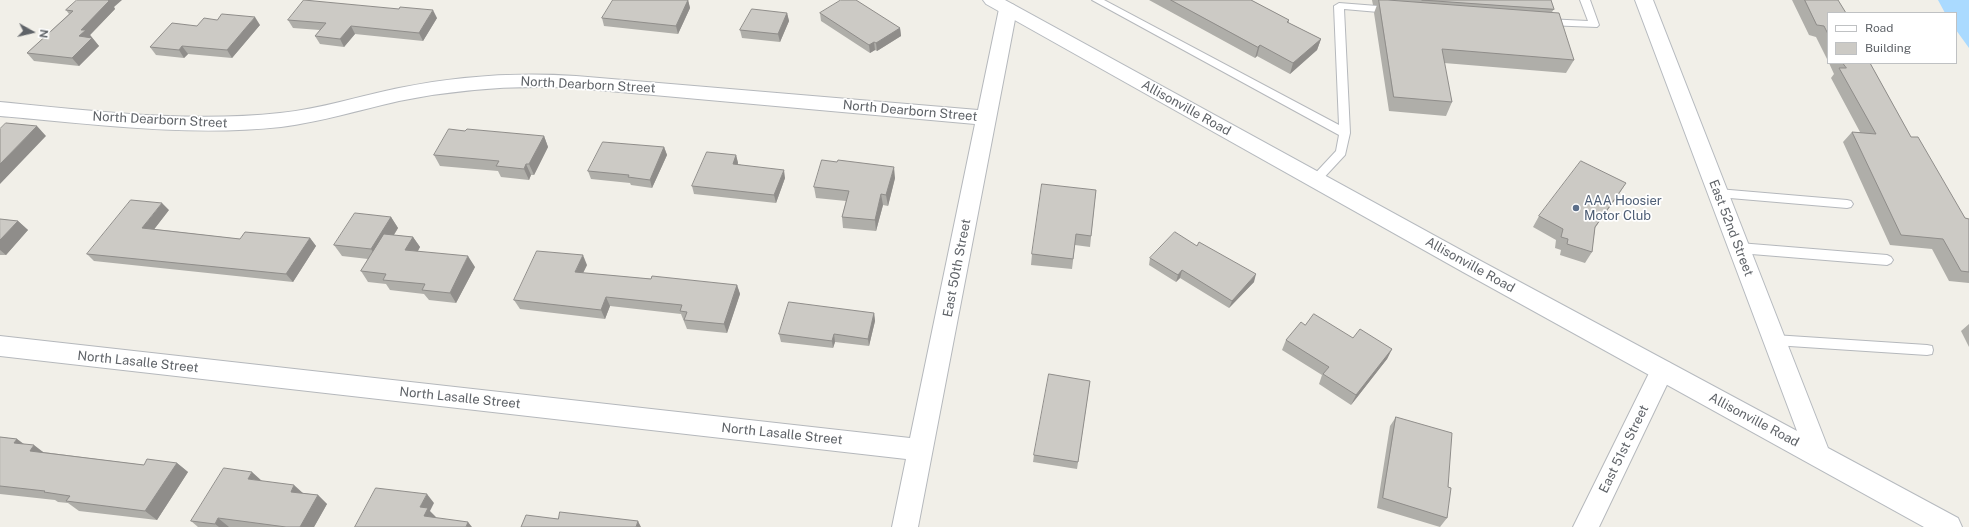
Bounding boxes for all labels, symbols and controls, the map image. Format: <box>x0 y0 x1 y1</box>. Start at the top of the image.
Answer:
north arrow <box>12 12 52 52</box>
legend <box>1827 12 1957 64</box>
text: Road <box>1865 21 1893 35</box>
text: N <box>37 29 50 39</box>
text: Building <box>1865 41 1911 55</box>
street label: North Dearborn Street <box>520 74 656 96</box>
street label: Allisonville Road <box>1139 77 1233 139</box>
street label: North Dearborn Street <box>842 97 978 125</box>
street label: North Dearborn Street <box>92 109 228 131</box>
street label: East 52nd Street <box>1705 177 1757 279</box>
place label: AAA Hoosier Motor Club <box>1584 193 1662 224</box>
marker: AAA Hoosier Motor Club <box>1571 203 1581 213</box>
street label: East 50th Street <box>940 218 974 318</box>
street label: Allisonville Road <box>1423 234 1517 296</box>
street label: North Lasalle Street <box>77 348 199 376</box>
street label: North Lasalle Street <box>399 384 521 412</box>
street label: Allisonville Road <box>1706 390 1802 450</box>
street label: East 51st Street <box>1596 402 1652 496</box>
street label: North Lasalle Street <box>721 420 843 448</box>

